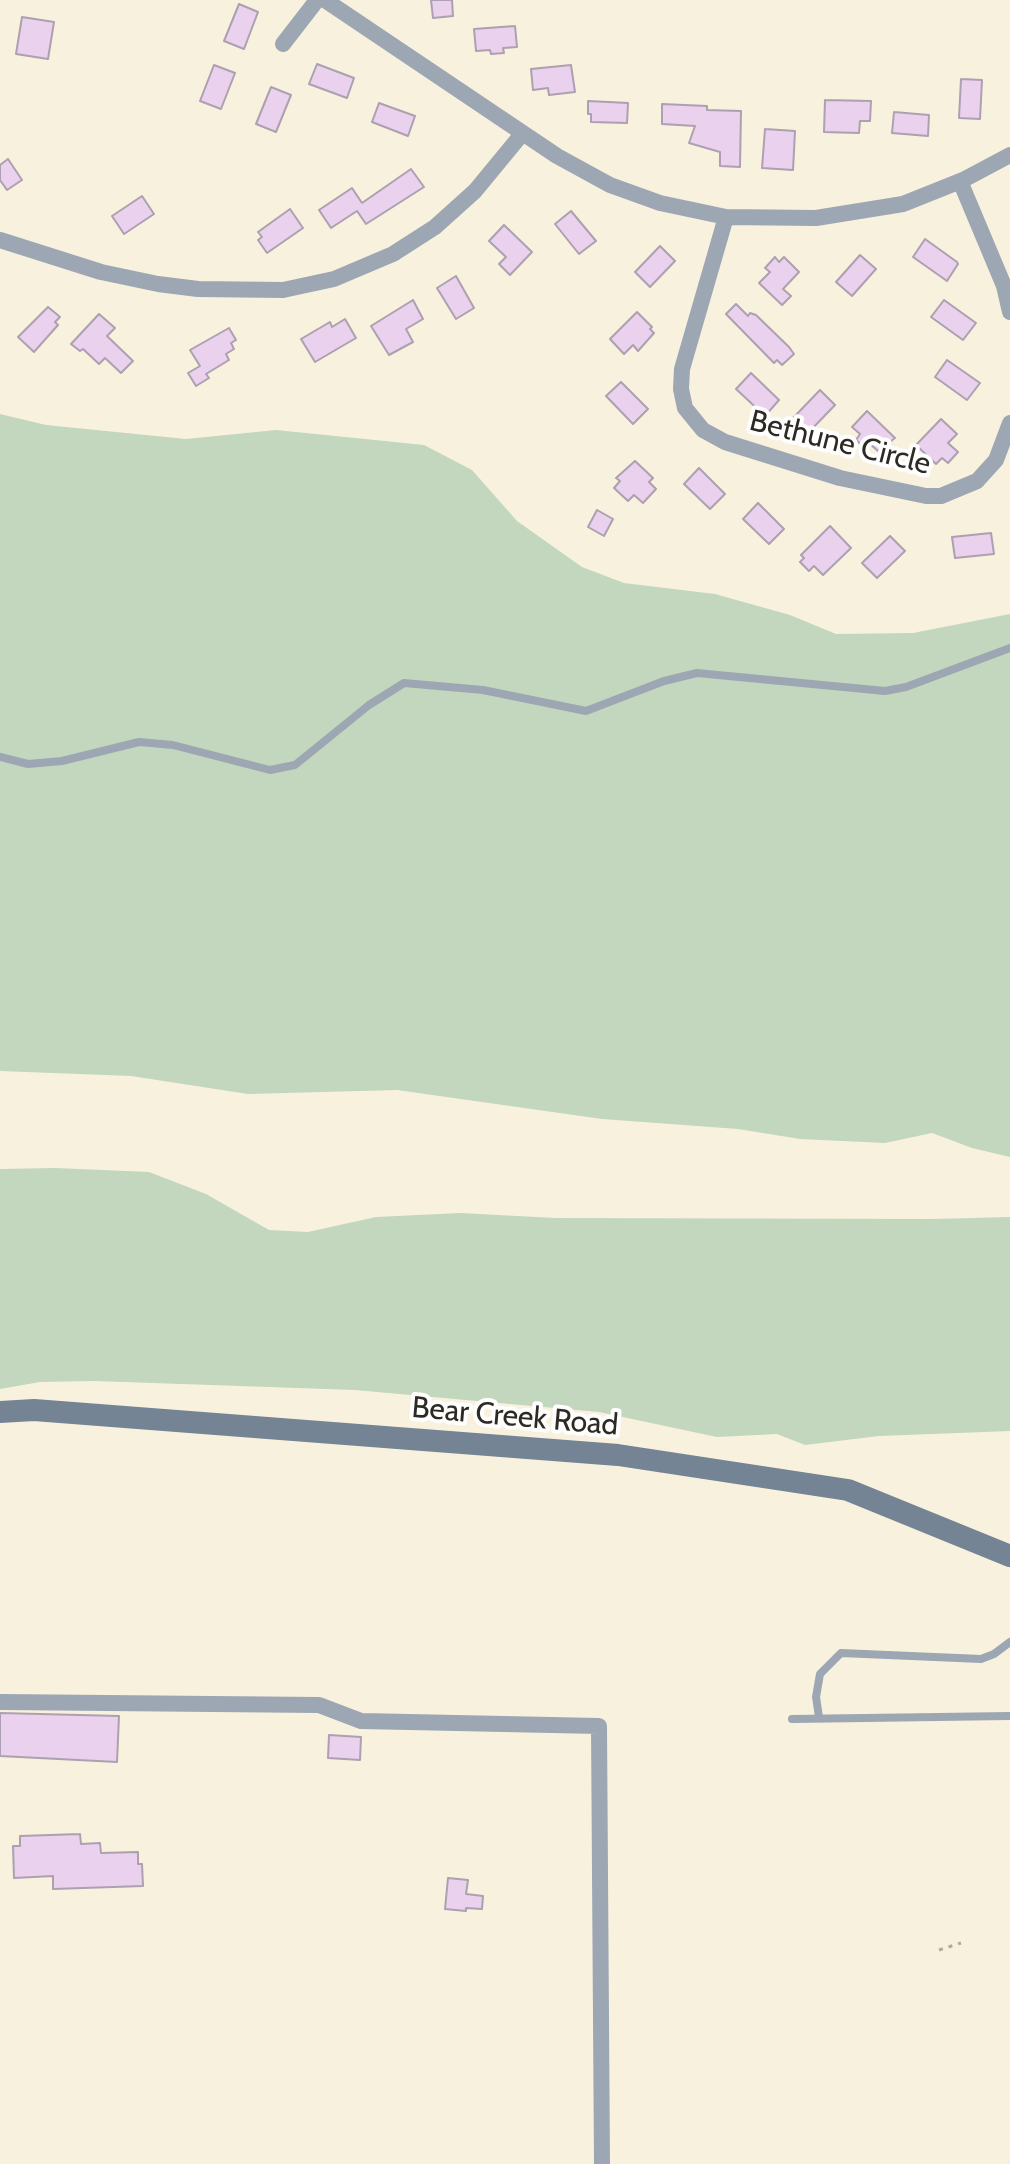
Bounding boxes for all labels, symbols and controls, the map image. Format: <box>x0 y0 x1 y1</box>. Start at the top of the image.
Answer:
street label: Bethune Circle <box>746 403 934 483</box>
street label: Bear Creek Road <box>410 1390 620 1444</box>

